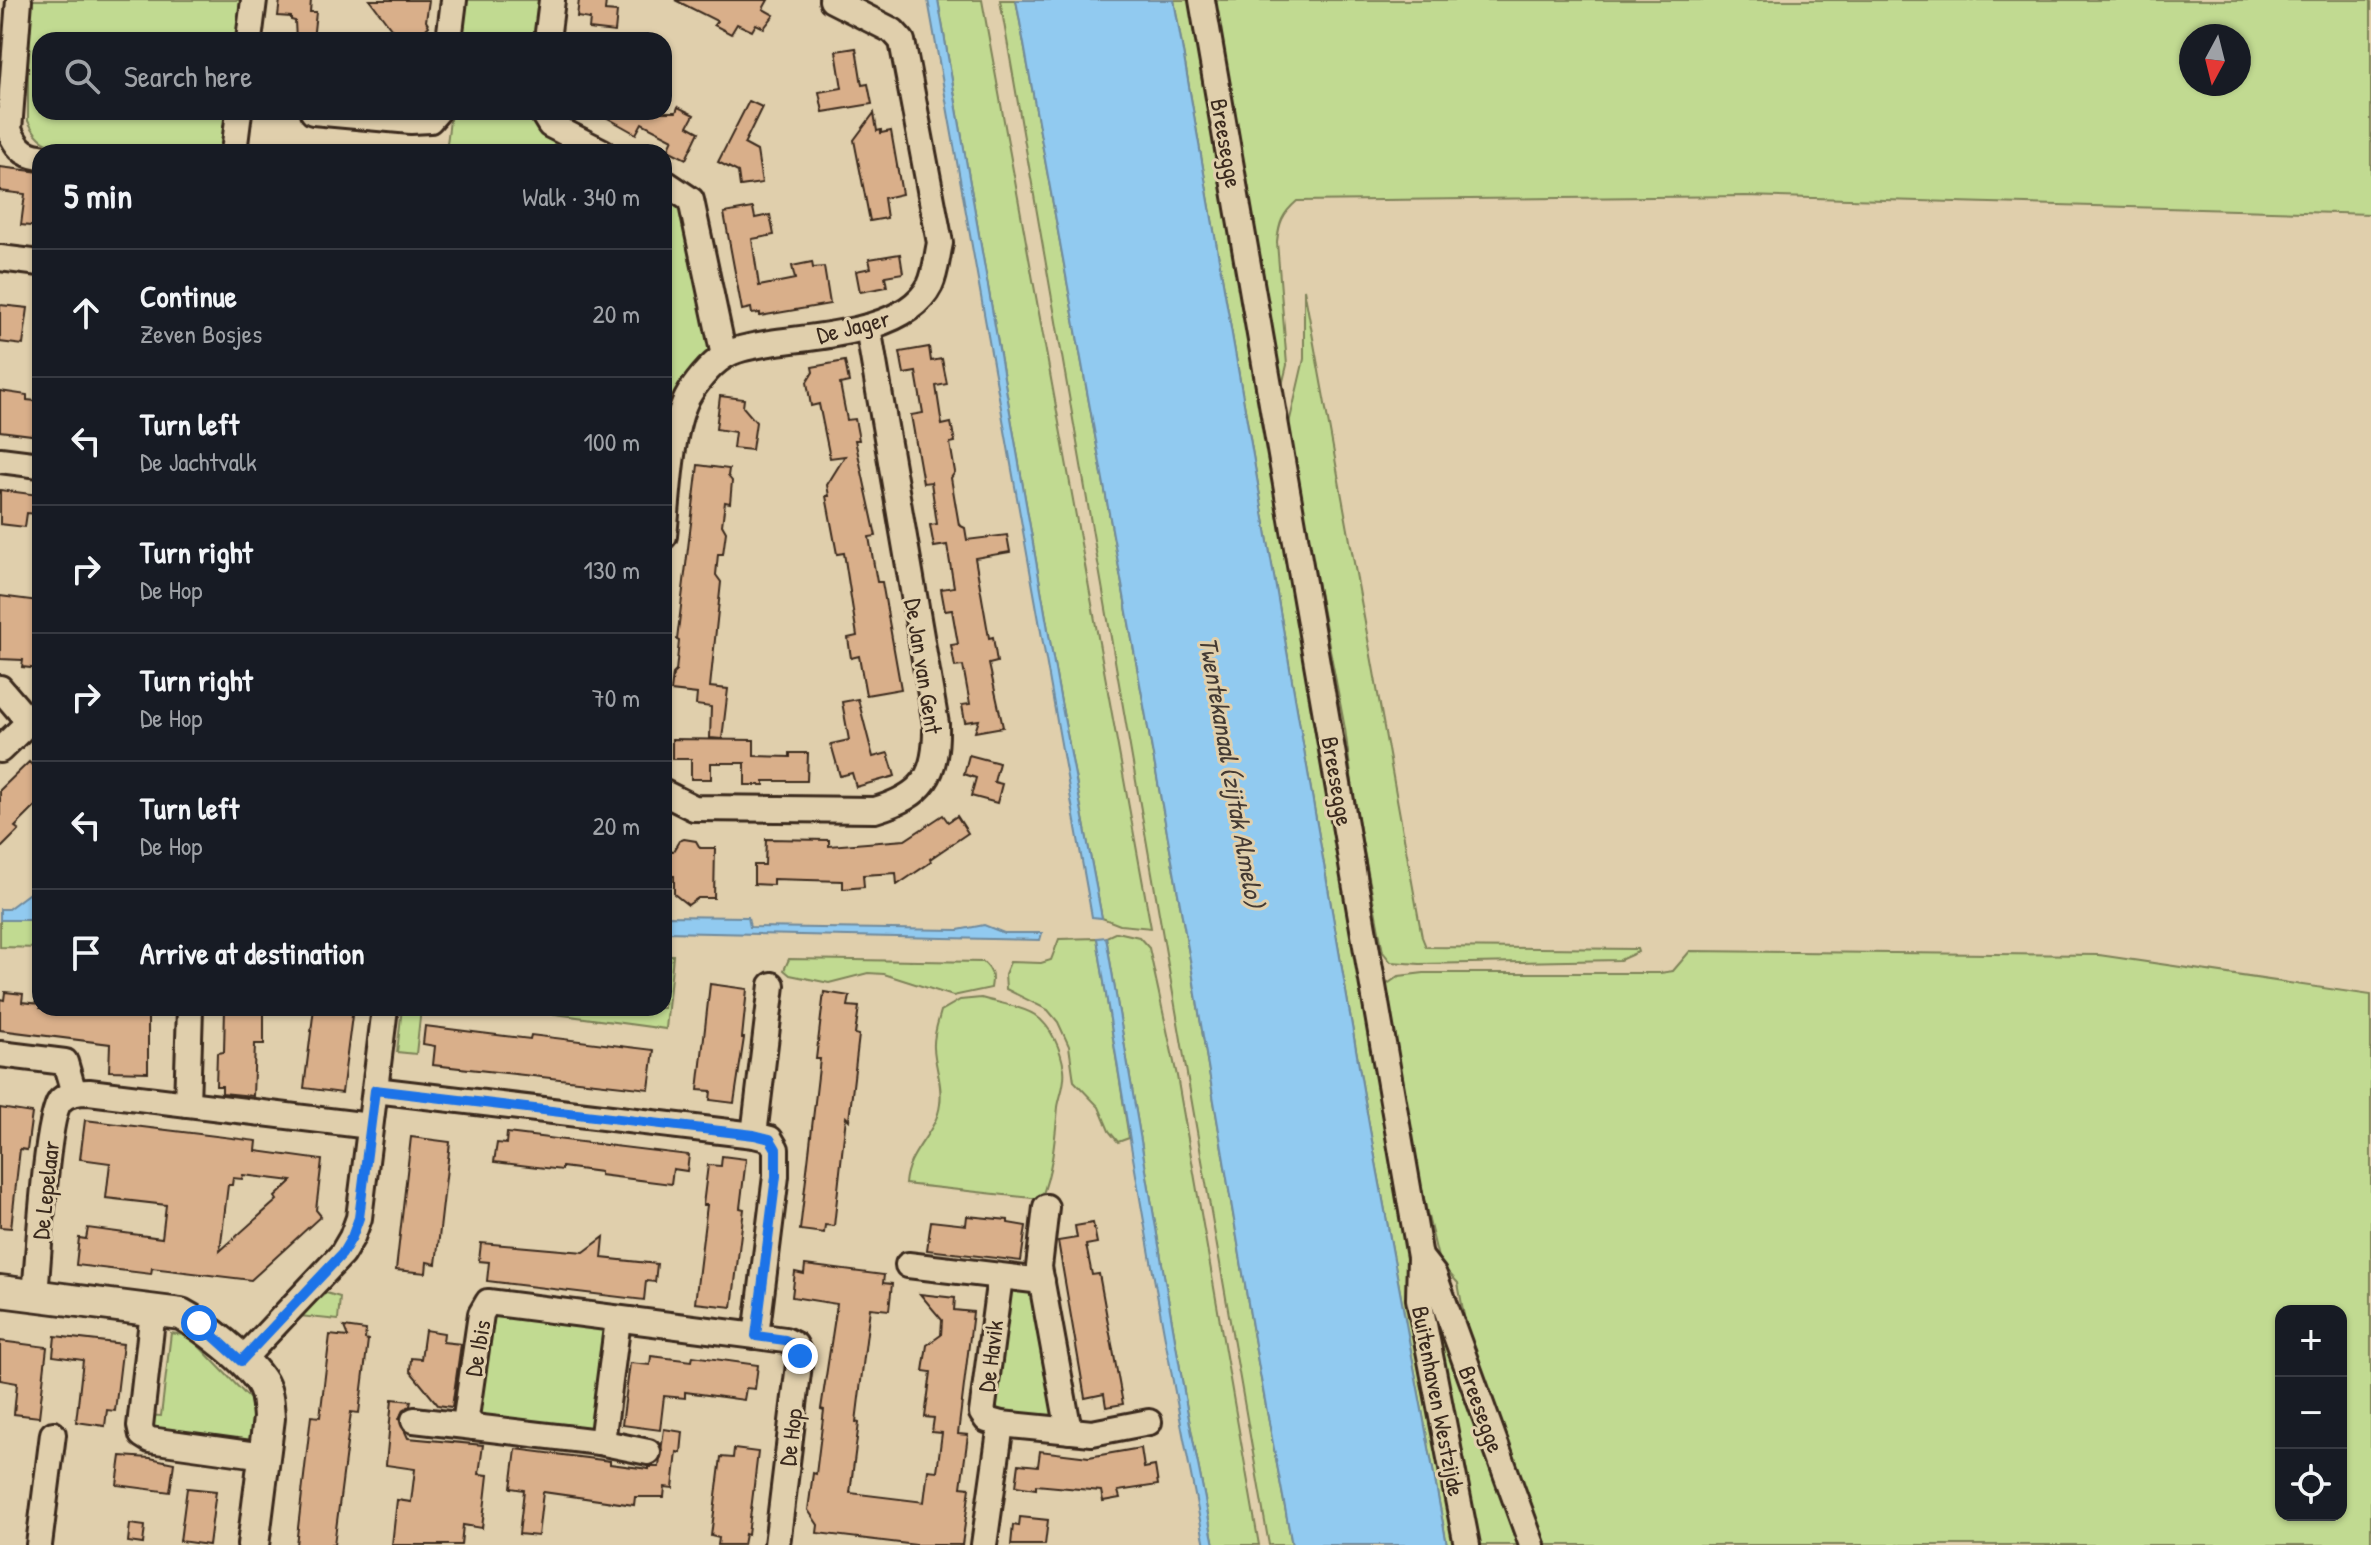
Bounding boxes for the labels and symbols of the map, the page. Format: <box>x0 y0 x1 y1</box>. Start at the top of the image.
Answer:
north arrow <box>2179 24 2251 96</box>
street label: Breesegge <box>1203 96 1251 191</box>
street label: De Jager <box>813 301 893 351</box>
street label: De Jan van Gent <box>898 596 951 737</box>
water label: Twentekanaal (zijtak Almelo) <box>1191 634 1273 911</box>
street label: Breesegge <box>1314 734 1362 829</box>
street label: De Lepelaar <box>24 1139 66 1241</box>
street label: Buitenhaven Westzijde <box>1405 1303 1473 1499</box>
route start <box>181 1305 217 1341</box>
street label: De Ibis <box>456 1317 498 1379</box>
street label: De Havik <box>970 1318 1010 1394</box>
route end <box>782 1338 818 1374</box>
street label: Breesegge <box>1452 1361 1513 1457</box>
street label: De Hop <box>771 1406 809 1468</box>

